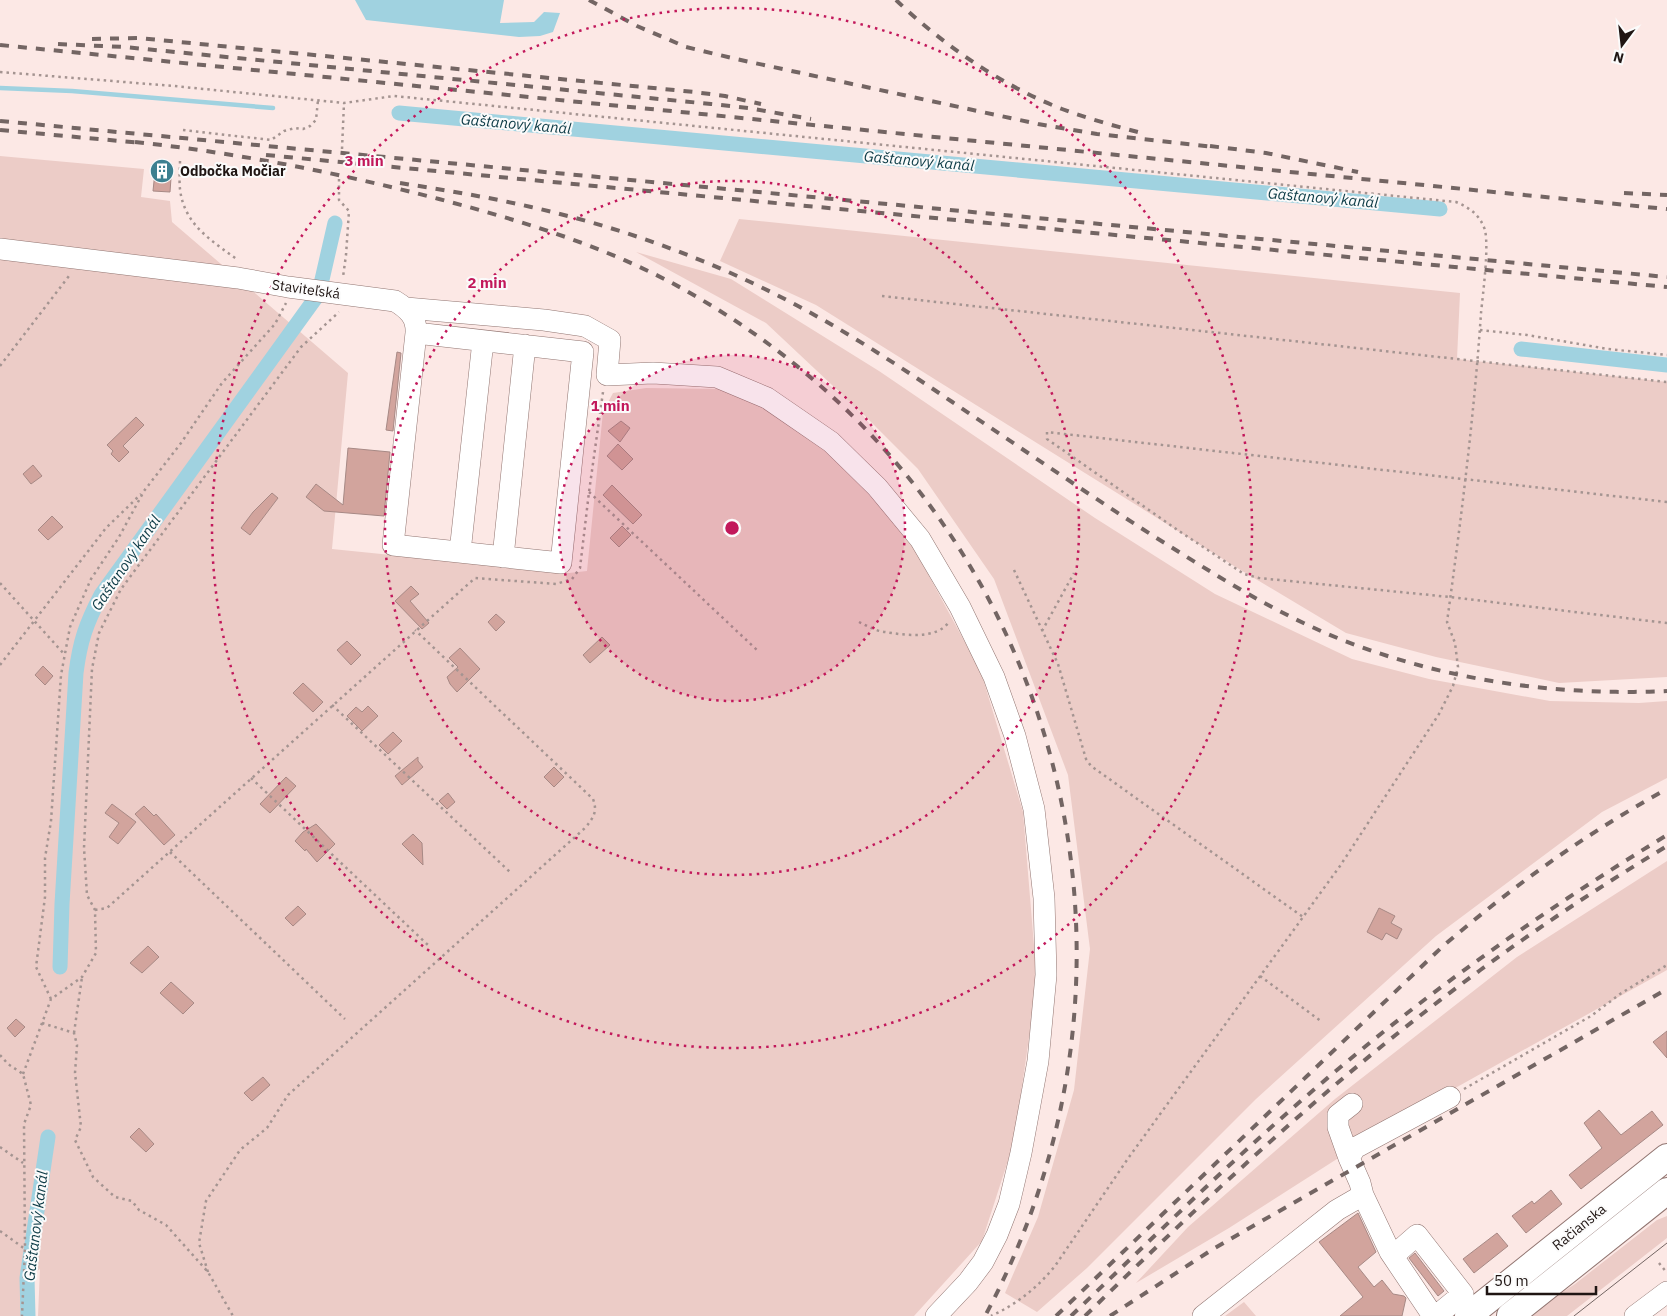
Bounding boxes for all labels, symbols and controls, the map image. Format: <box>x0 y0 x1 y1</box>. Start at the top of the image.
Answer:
north arrow <box>1597 20 1647 70</box>
text: N <box>1611 48 1626 68</box>
water label: Gaštanový kanál <box>460 109 572 138</box>
water label: Gaštanový kanál <box>863 146 975 175</box>
text: 3 min <box>344 151 384 170</box>
building icon: Odbočka Močiar <box>149 158 175 184</box>
place label: Odbočka Močiar <box>180 162 286 180</box>
water label: Gaštanový kanál <box>1267 183 1379 212</box>
text: 2 min <box>467 273 507 292</box>
street label: Staviteľská <box>271 275 342 303</box>
text: 1 min <box>590 396 630 415</box>
water label: Gaštanový kanál <box>87 511 164 614</box>
centre of rings <box>723 519 741 537</box>
water label: Gaštanový kanál <box>19 1170 52 1282</box>
street label: Račianska <box>1549 1200 1610 1254</box>
scale bar <box>1487 1264 1596 1296</box>
text: 50 m <box>1494 1271 1529 1290</box>

